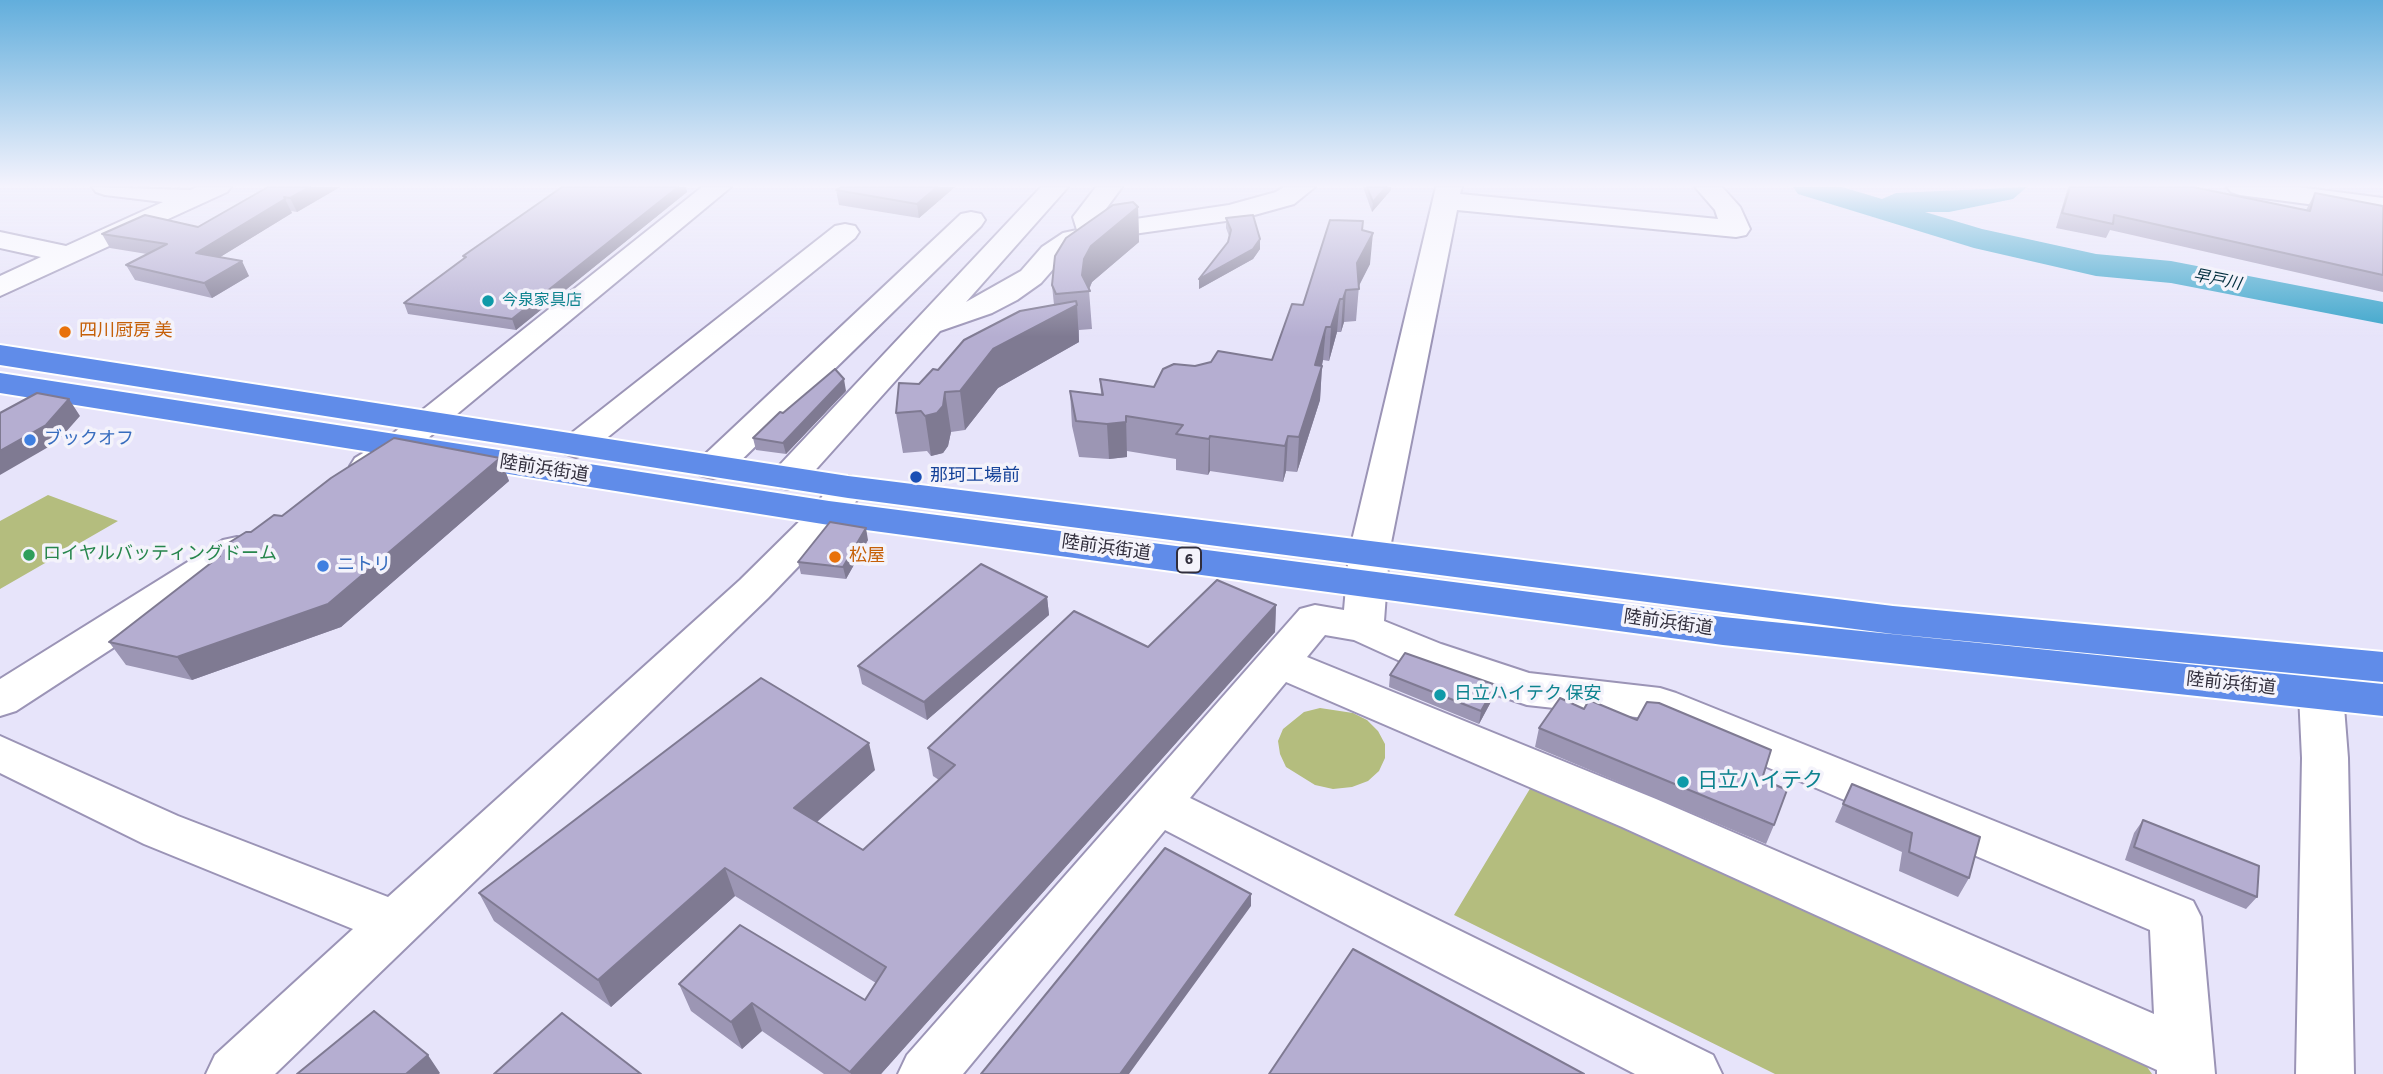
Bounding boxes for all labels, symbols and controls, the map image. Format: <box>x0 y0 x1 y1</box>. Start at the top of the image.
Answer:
water label: 早戸川 <box>2192 267 2242 295</box>
place label: 今泉家具店 <box>502 291 582 311</box>
marker: 今泉家具店 <box>480 293 496 309</box>
place label: 四川厨房 美 <box>79 321 173 343</box>
marker: 四川厨房 美 <box>57 324 73 340</box>
place label: ブックオフ <box>44 429 134 451</box>
marker: ブックオフ <box>22 432 38 448</box>
street label: 陸前浜街道 <box>498 452 590 488</box>
place label: 那珂工場前 <box>930 466 1020 488</box>
marker: 那珂工場前 <box>908 469 924 485</box>
street label: 陸前浜街道 <box>1060 532 1152 566</box>
place label: ロイヤルバッティングドーム <box>43 544 277 566</box>
place label: 松屋 <box>849 546 885 568</box>
marker: ロイヤルバッティングドーム <box>21 547 37 563</box>
road number: 6 <box>1177 548 1201 572</box>
marker: 松屋 <box>827 549 843 565</box>
place label: ニトリ <box>337 555 391 577</box>
marker: ニトリ <box>315 558 331 574</box>
street label: 陸前浜街道 <box>1622 607 1714 641</box>
street label: 陸前浜街道 <box>2185 670 2277 700</box>
place label: 日立ハイテク 保安 <box>1454 684 1602 706</box>
marker: 日立ハイテク 保安 <box>1432 687 1448 703</box>
place label: 日立ハイテク <box>1697 769 1823 795</box>
marker: 日立ハイテク <box>1675 774 1691 790</box>

